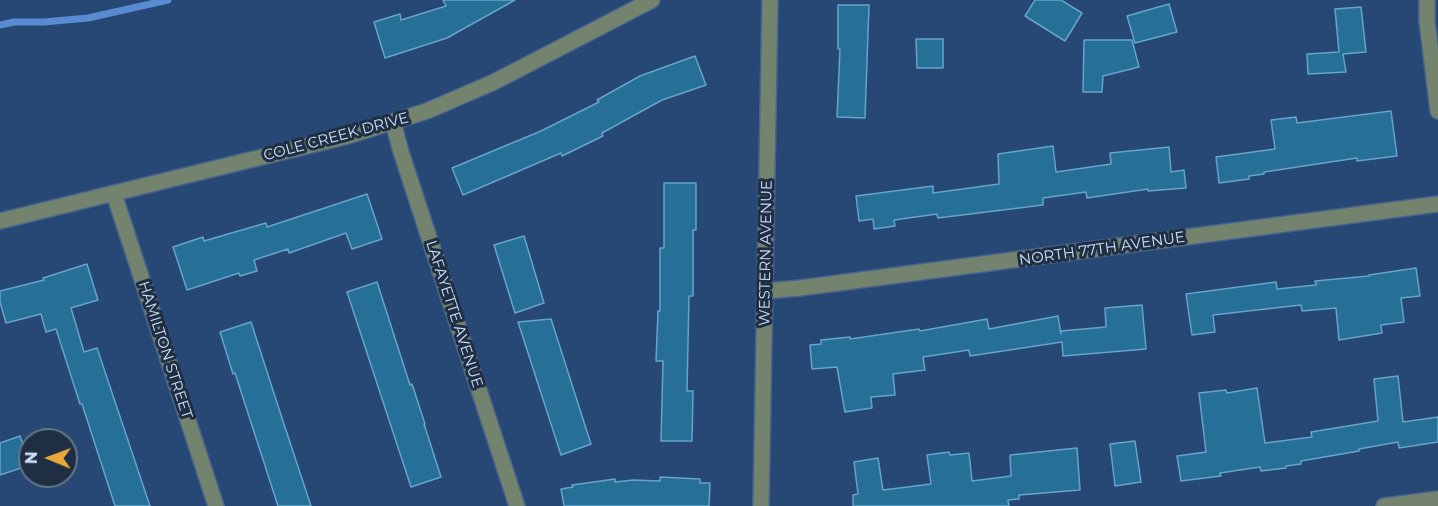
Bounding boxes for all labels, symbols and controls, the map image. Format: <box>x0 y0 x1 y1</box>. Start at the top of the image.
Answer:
street label: COLE CREEK DRIVE <box>261 109 411 165</box>
street label: WESTERN AVENUE <box>756 180 776 326</box>
street label: NORTH 77TH AVENUE <box>1018 228 1186 270</box>
street label: LAFAYETTE AVENUE <box>422 238 486 390</box>
street label: HAMILTON STREET <box>134 279 196 421</box>
north arrow <box>18 428 78 488</box>
text: N <box>22 451 41 464</box>

